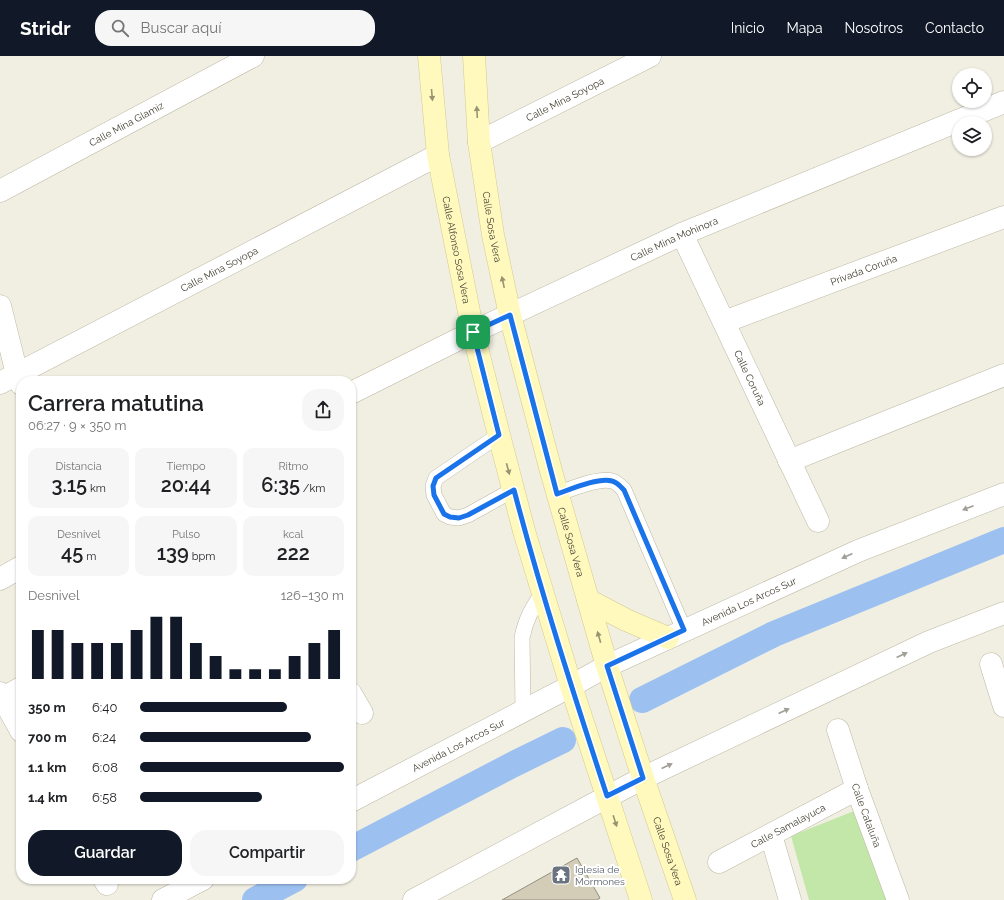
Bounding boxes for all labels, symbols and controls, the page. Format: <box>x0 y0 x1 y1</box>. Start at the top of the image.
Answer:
search box <box>95 10 375 46</box>
text: Stridr <box>20 17 71 39</box>
icon: search <box>109 17 131 39</box>
text: Buscar aquí <box>141 19 221 37</box>
text: Inicio <box>731 20 764 36</box>
text: Mapa <box>786 20 823 36</box>
text: Nosotros <box>845 20 903 36</box>
text: Contacto <box>925 20 984 36</box>
map controls <box>952 68 992 156</box>
button: locate <box>952 68 992 108</box>
street label: Calle Mina Soyopa <box>524 75 606 123</box>
one-way arrow <box>429 89 435 101</box>
street label: Calle Mina Glamiz <box>87 100 166 148</box>
one-way arrow <box>474 106 481 118</box>
button: layers <box>952 116 992 156</box>
street label: Calle Sosa Vera <box>481 191 504 263</box>
street label: Calle Alfonso Sosa Vera <box>440 195 472 304</box>
street label: Calle Mina Mohinora <box>629 215 719 263</box>
street label: Calle Mina Soyopa <box>179 245 260 294</box>
street label: Privada Coruña <box>829 253 899 288</box>
one-way arrow <box>500 276 506 288</box>
pin <box>456 315 490 349</box>
icon: arrive <box>462 321 484 343</box>
street label: Calle Coruña <box>732 349 767 407</box>
button: share <box>302 389 344 431</box>
text: Carrera matutina <box>28 390 204 416</box>
text: 06:27 · 9 × 350 m <box>28 418 127 433</box>
text: Distancia <box>56 460 102 473</box>
text: Tiempo <box>166 460 206 473</box>
text: Ritmo <box>278 460 308 473</box>
one-way arrow <box>505 463 511 475</box>
text: 3.15 <box>51 473 87 497</box>
text: 20:44 <box>161 473 211 497</box>
text: 6:35 <box>261 473 300 497</box>
text: km <box>87 482 106 495</box>
text: /km <box>300 482 325 495</box>
one-way arrow <box>961 505 973 511</box>
street label: Calle Sosa Vera <box>556 506 586 578</box>
text: Desnivel <box>57 528 100 541</box>
text: Pulso <box>172 528 200 541</box>
text: kcal <box>283 528 304 541</box>
text: 45 <box>61 541 83 565</box>
text: 139 <box>157 541 189 565</box>
text: 222 <box>277 541 310 565</box>
text: m <box>83 550 96 563</box>
text: bpm <box>189 550 215 563</box>
one-way arrow <box>841 553 852 559</box>
street label: Avenida Los Arcos Sur <box>700 575 798 628</box>
text: Desnivel <box>28 588 79 603</box>
text: 126–130 m <box>281 588 344 603</box>
one-way arrow <box>596 631 602 643</box>
one-way arrow <box>896 652 907 658</box>
text: 350 m <box>28 700 66 715</box>
text: 6:40 <box>92 700 117 715</box>
one-way arrow <box>779 708 790 714</box>
street label: Avenida Los Arcos Sur <box>410 716 507 774</box>
text: 700 m <box>28 730 66 745</box>
text: 6:24 <box>92 730 116 745</box>
text: 1.1 km <box>28 760 66 775</box>
text: 6:08 <box>92 760 118 775</box>
one-way arrow <box>661 763 672 769</box>
street label: Calle Cataluña <box>850 782 883 849</box>
text: 1.4 km <box>28 790 67 805</box>
text: 6:58 <box>92 790 117 805</box>
street label: Calle Samalayuca <box>749 802 827 850</box>
one-way arrow <box>612 815 618 827</box>
street label: Calle Sosa Vera <box>651 815 685 887</box>
button: Guardar <box>28 830 182 876</box>
button: Compartir <box>190 830 344 876</box>
temple icon: Iglesia de Mormones <box>550 864 572 886</box>
place label: Iglesia de Mormones <box>575 864 625 887</box>

